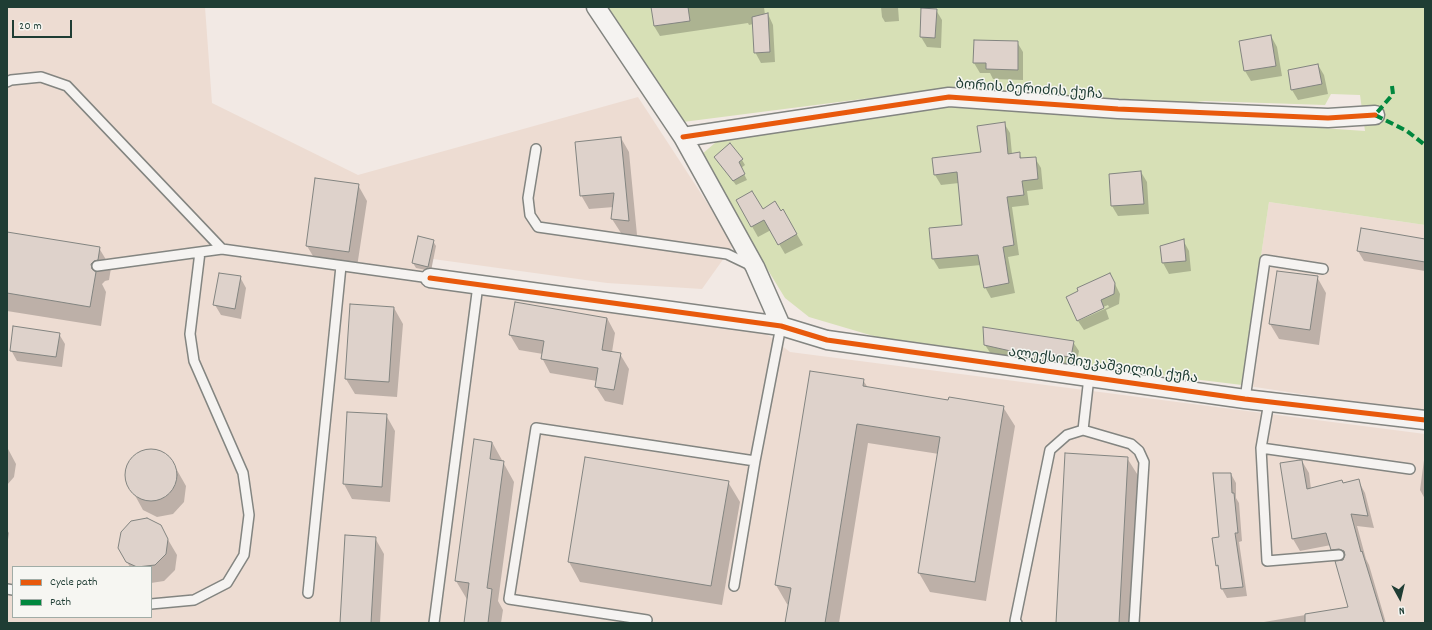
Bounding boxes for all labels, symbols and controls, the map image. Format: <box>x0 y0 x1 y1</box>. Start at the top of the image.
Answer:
scale bar <box>14 12 74 38</box>
text: 20 m <box>19 18 42 35</box>
street label: ბორის ბერიძის ქუჩა <box>955 77 1103 105</box>
street label: ალექსი შიუკაშვილის ქუჩა <box>1007 345 1199 389</box>
legend <box>12 566 152 618</box>
text: Cycle path <box>50 574 98 591</box>
north arrow <box>1380 578 1420 618</box>
text: Path <box>50 594 71 611</box>
text: N <box>1398 602 1405 618</box>

